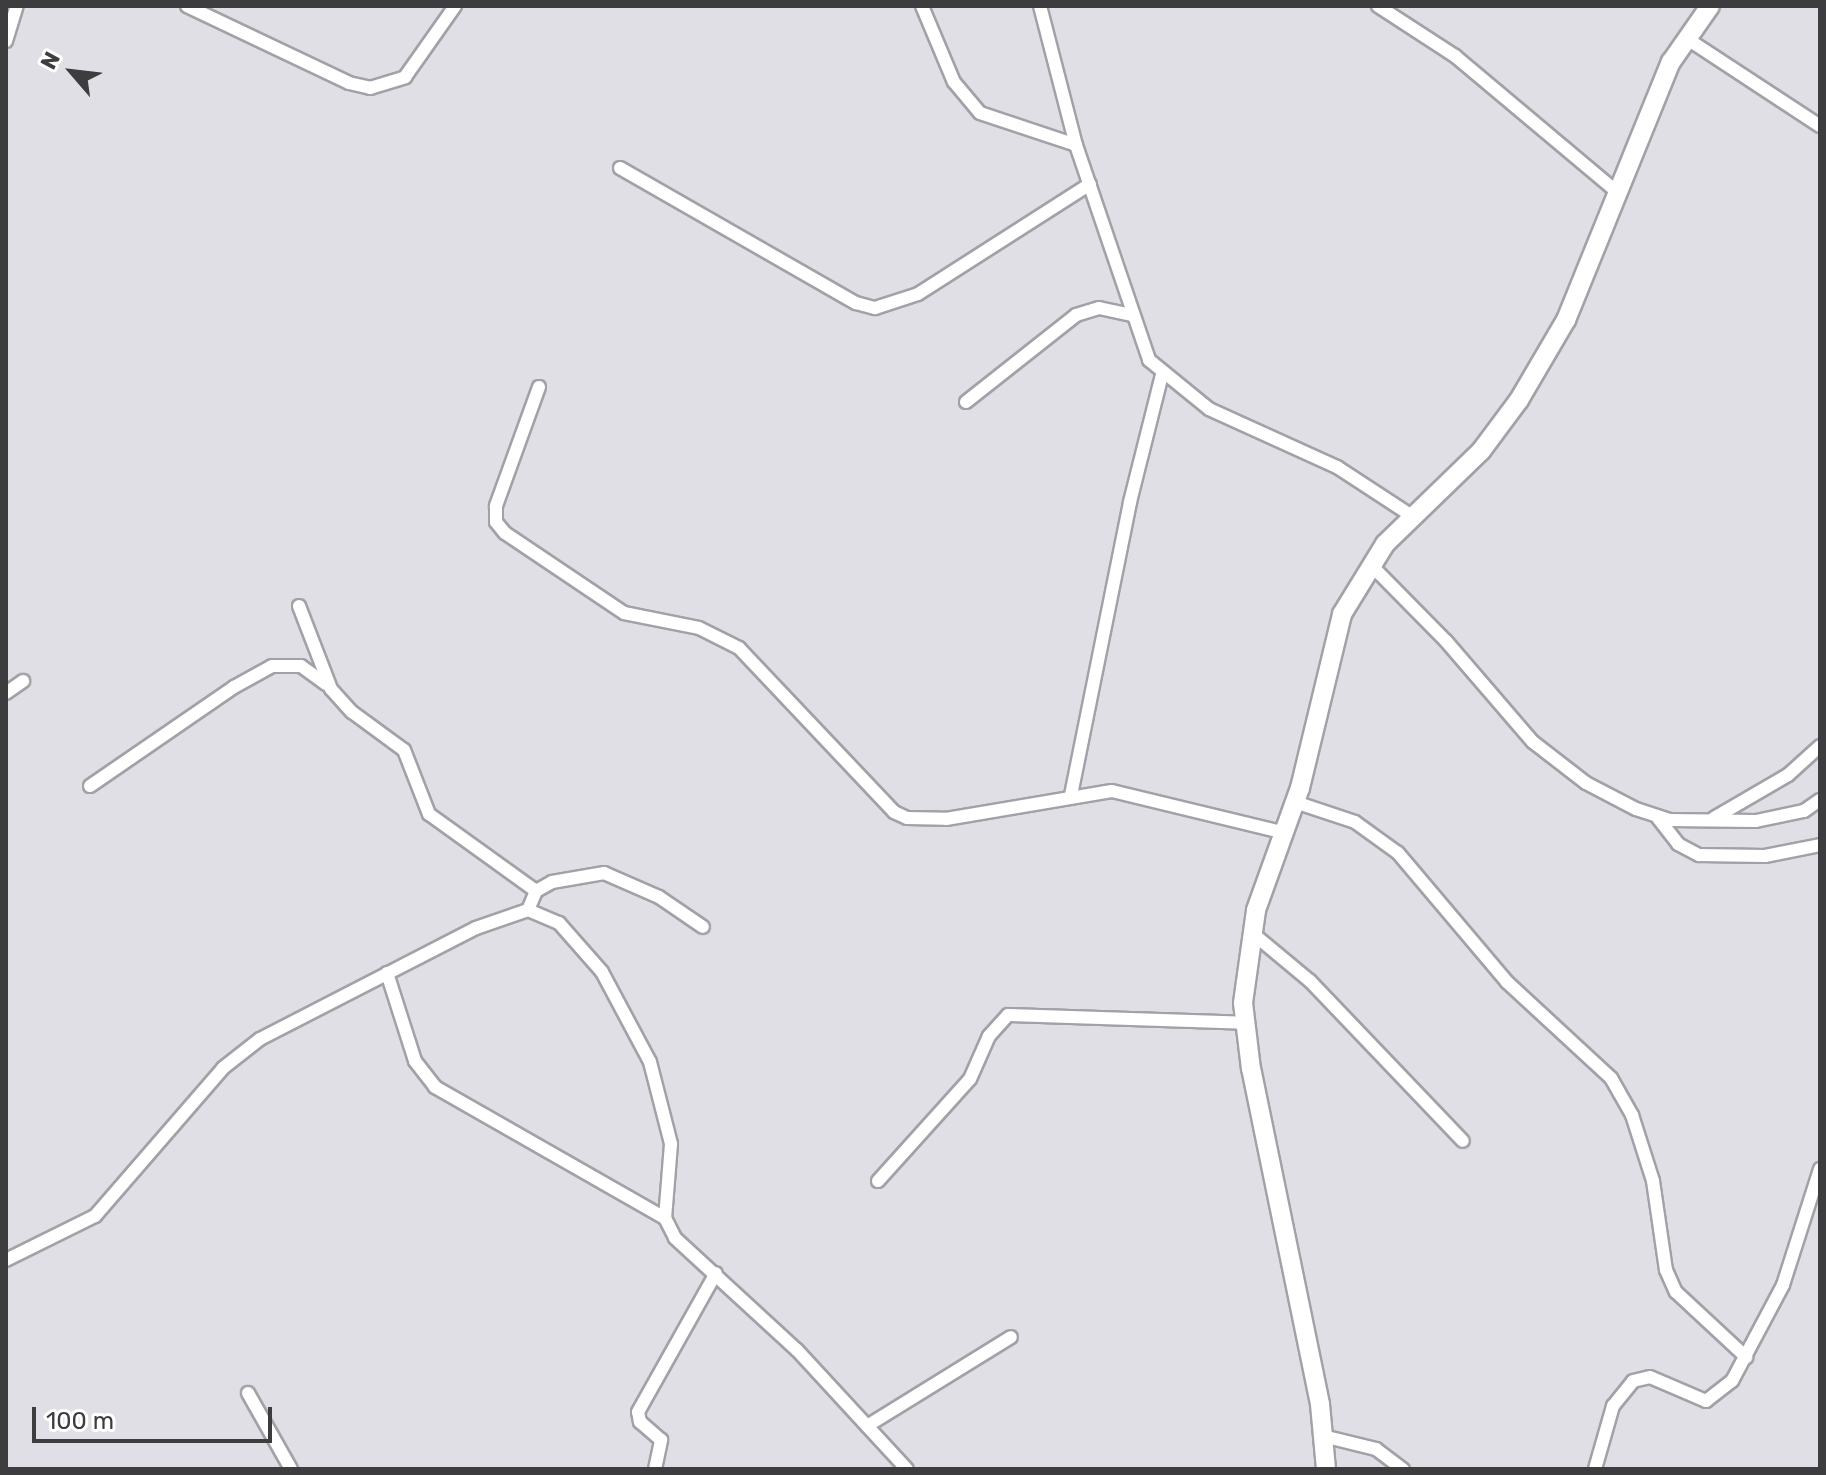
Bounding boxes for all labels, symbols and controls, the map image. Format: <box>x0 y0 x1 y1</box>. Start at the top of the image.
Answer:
north arrow <box>32 32 112 112</box>
text: N <box>35 47 66 74</box>
scale bar <box>36 1391 276 1441</box>
text: 100 m <box>46 1407 114 1435</box>

